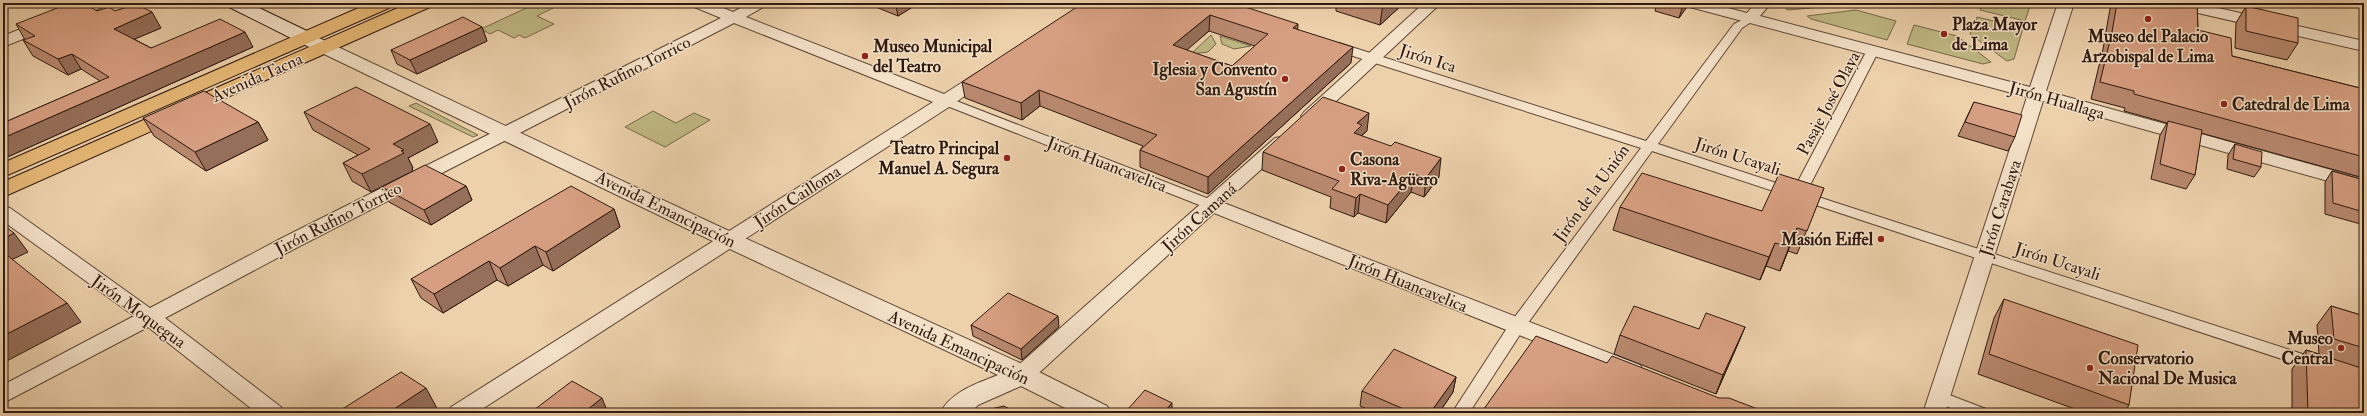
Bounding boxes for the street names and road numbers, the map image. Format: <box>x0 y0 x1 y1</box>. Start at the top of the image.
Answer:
street label: Jirón Rufino Torrico <box>559 31 695 115</box>
street label: Jirón Ica <box>1395 39 1460 79</box>
street label: Pasaje José Olaya <box>1792 47 1866 159</box>
street label: Avenida Tacna <box>208 48 307 107</box>
street label: Jirón Huallaga <box>2005 77 2108 125</box>
street label: Jirón Huancavelica <box>1043 132 1171 198</box>
street label: Jirón Ucayali <box>1691 132 1784 181</box>
street label: Jirón de la Unión <box>1548 140 1635 248</box>
street label: Jirón Carabaya <box>1975 156 2027 260</box>
street label: Jirón Cailloma <box>749 160 846 234</box>
street label: Avenida Emancipación <box>591 166 739 253</box>
street label: Jirón Rufino Torrico <box>270 177 406 261</box>
street label: Jirón Camaná <box>1157 178 1242 258</box>
street label: Jirón Ucayali <box>2011 237 2104 286</box>
street label: Jirón Huancavelica <box>1344 250 1472 318</box>
street label: Jirón Moquegua <box>86 270 191 354</box>
street label: Avenida Emancipación <box>884 305 1033 390</box>

